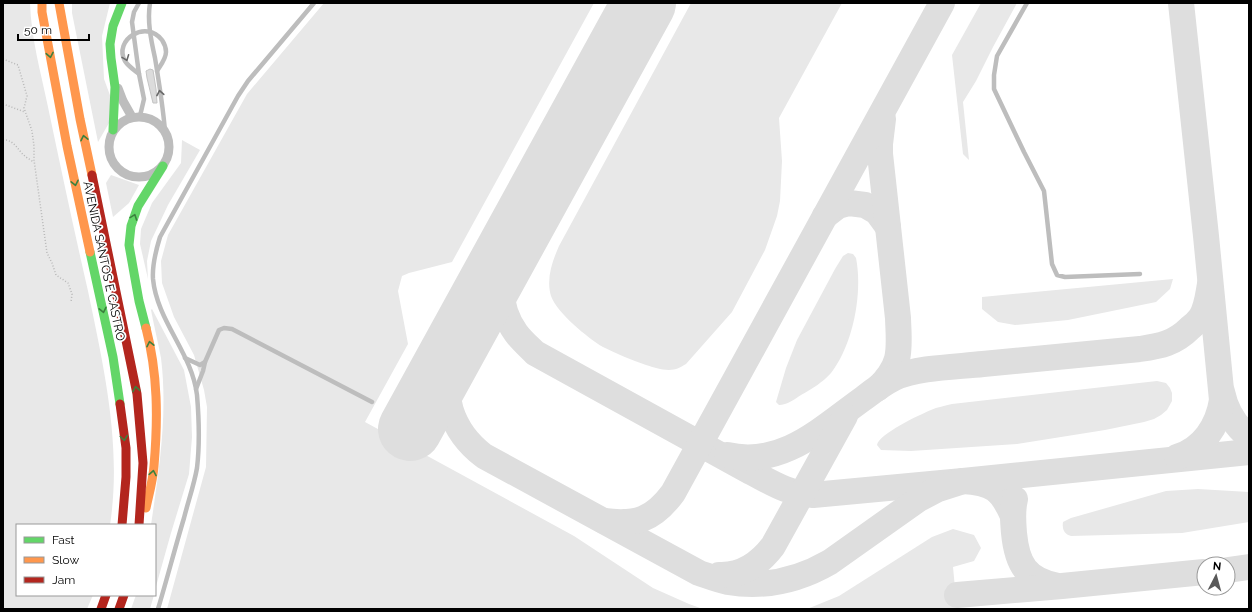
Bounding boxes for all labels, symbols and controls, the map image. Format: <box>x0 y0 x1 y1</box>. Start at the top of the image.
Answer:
scale bar <box>18 16 89 42</box>
text: 50 m <box>24 23 52 37</box>
one-way arrow <box>45 52 54 58</box>
one-way arrow <box>121 54 129 61</box>
one-way arrow <box>157 89 165 96</box>
one-way arrow <box>81 135 89 141</box>
one-way arrow <box>71 180 79 186</box>
street label: AVENIDA SANTOS E CASTRO <box>80 180 128 342</box>
one-way arrow <box>130 214 138 221</box>
one-way arrow <box>98 307 106 313</box>
one-way arrow <box>146 341 154 347</box>
one-way arrow <box>132 385 140 392</box>
one-way arrow <box>119 435 128 441</box>
one-way arrow <box>148 470 156 476</box>
legend <box>16 524 156 596</box>
text: Fast <box>52 533 75 547</box>
text: Slow <box>52 553 79 567</box>
north arrow <box>1196 556 1236 596</box>
text: N <box>1212 560 1222 573</box>
text: Jam <box>52 573 75 587</box>

